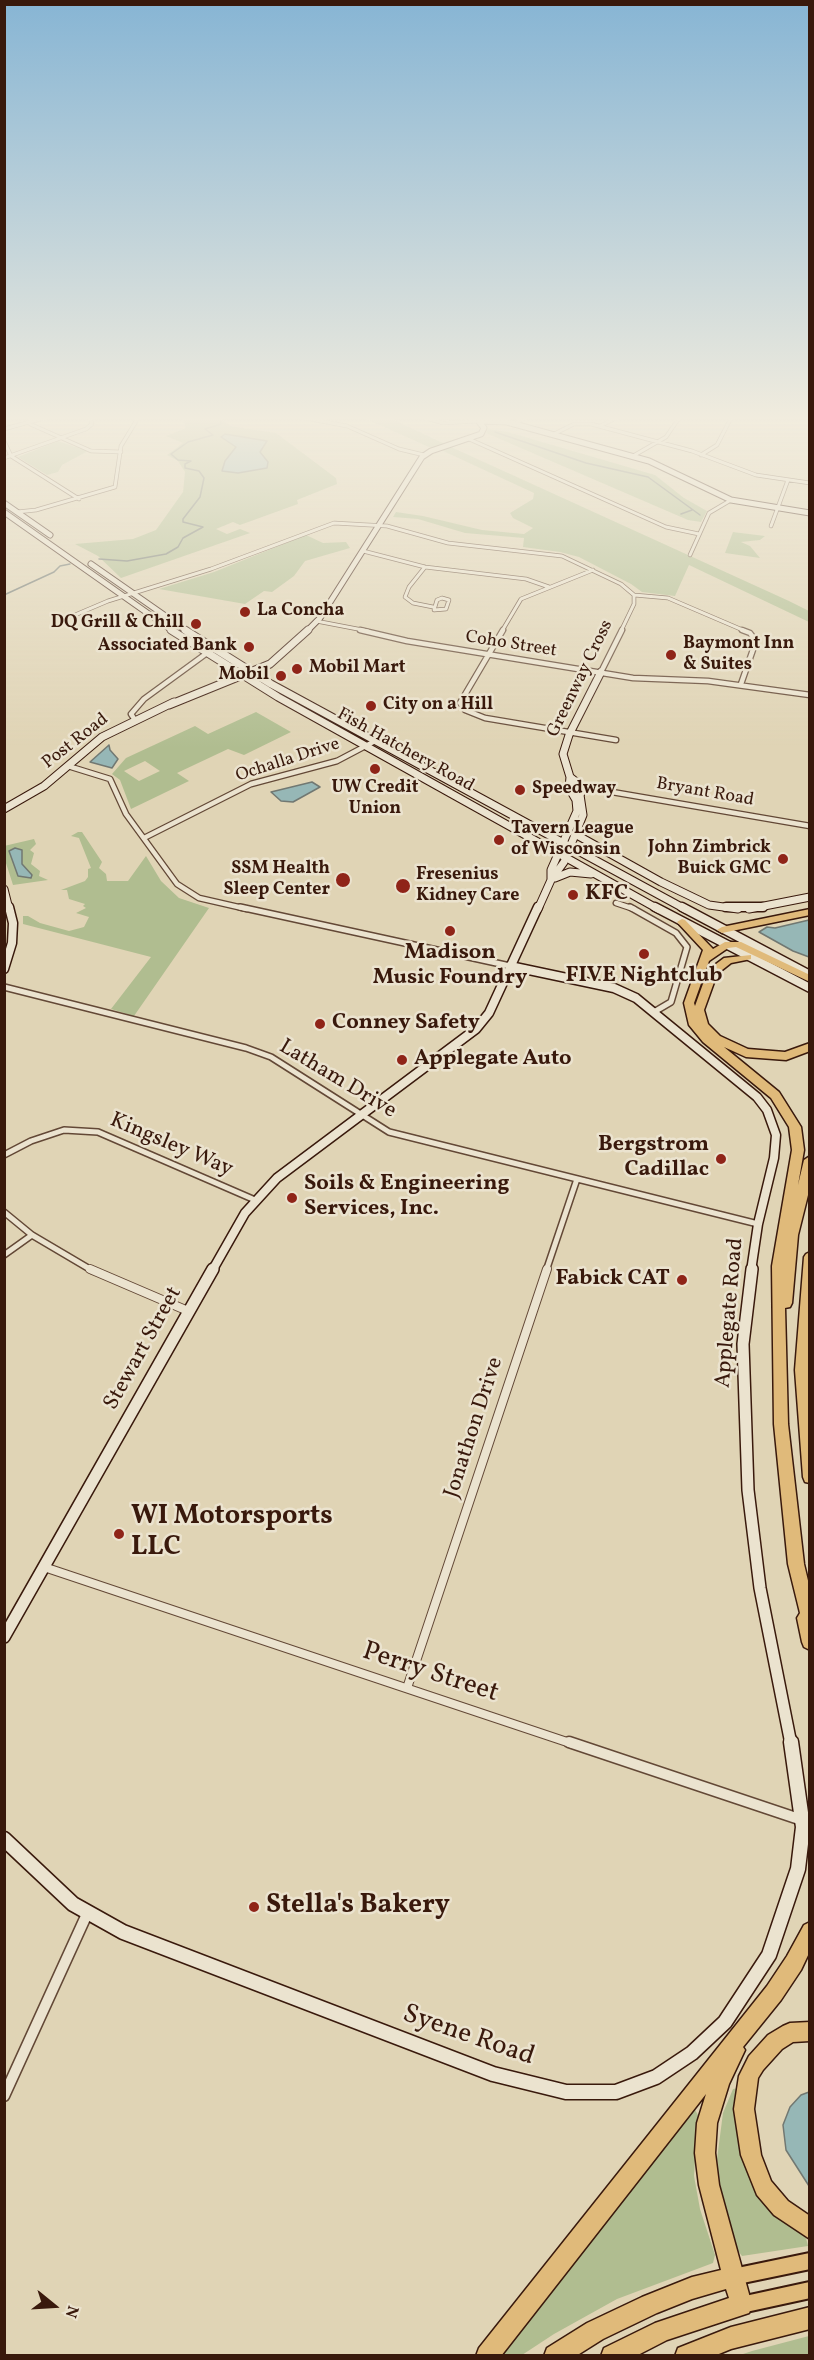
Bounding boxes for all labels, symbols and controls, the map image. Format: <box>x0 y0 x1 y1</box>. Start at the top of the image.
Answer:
place label: La Concha <box>257 601 344 623</box>
marker: La Concha <box>238 605 252 619</box>
place label: DQ Grill & Chill <box>51 613 184 635</box>
marker: DQ Grill & Chill <box>189 617 203 631</box>
street label: Greenway Cross <box>543 617 619 741</box>
street label: Coho Street <box>464 627 558 663</box>
place label: Baymont Inn & Suites <box>683 634 794 676</box>
place label: Associated Bank <box>98 636 237 658</box>
marker: Associated Bank <box>242 640 256 654</box>
marker: Baymont Inn & Suites <box>664 648 678 662</box>
place label: Mobil Mart <box>309 658 406 680</box>
marker: Mobil Mart <box>290 662 304 676</box>
place label: Mobil <box>219 665 269 687</box>
marker: Mobil <box>274 669 288 683</box>
place label: City on a Hill <box>383 695 493 717</box>
marker: City on a Hill <box>364 699 378 713</box>
street label: Fish Hatchery Road <box>333 704 477 798</box>
street label: Post Road <box>39 709 113 775</box>
street label: Ochalla Drive <box>233 734 343 788</box>
marker: UW Credit Union <box>368 762 382 776</box>
street label: Bryant Road <box>654 774 756 812</box>
place label: UW Credit Union <box>331 778 419 820</box>
place label: Speedway <box>532 779 616 801</box>
marker: Speedway <box>513 783 527 797</box>
place label: Tavern League of Wisconsin <box>511 819 634 862</box>
marker: Tavern League of Wisconsin <box>492 833 506 847</box>
place label: John Zimbrick Buick GMC <box>648 838 771 880</box>
marker: John Zimbrick Buick GMC <box>776 852 790 866</box>
place label: SSM Health Sleep Center <box>224 859 330 902</box>
place label: Fresenius Kidney Care <box>416 865 519 908</box>
marker: SSM Health Sleep Center <box>334 871 352 889</box>
marker: Fresenius Kidney Care <box>394 877 412 895</box>
place label: KFC <box>585 882 628 908</box>
marker: KFC <box>566 888 580 902</box>
marker: Madison Music Foundry <box>443 924 457 938</box>
place label: Madison Music Foundry <box>373 941 527 992</box>
marker: FIVE Nightclub <box>637 947 651 961</box>
place label: FIVE Nightclub <box>565 964 723 990</box>
place label: Conney Safety <box>332 1011 480 1037</box>
marker: Conney Safety <box>313 1017 327 1031</box>
street label: Latham Drive <box>273 1035 401 1125</box>
place label: Applegate Auto <box>414 1047 572 1073</box>
marker: Applegate Auto <box>395 1053 409 1067</box>
street label: Kingsley Way <box>105 1108 237 1184</box>
place label: Bergstrom Cadillac <box>598 1133 709 1184</box>
marker: Bergstrom Cadillac <box>714 1152 728 1166</box>
place label: Soils & Engineering Services, Inc. <box>304 1172 510 1224</box>
marker: Soils & Engineering Services, Inc. <box>285 1191 299 1205</box>
street label: Applegate Road <box>711 1237 751 1389</box>
place label: Fabick CAT <box>556 1267 670 1293</box>
marker: Fabick CAT <box>675 1273 689 1287</box>
street label: Stewart Street <box>99 1283 189 1415</box>
street label: Jonathon Drive <box>440 1354 510 1502</box>
place label: WI Motorsports LLC <box>131 1502 333 1565</box>
marker: WI Motorsports LLC <box>112 1527 126 1541</box>
street label: Perry Street <box>358 1637 502 1711</box>
place label: Stella's Bakery <box>266 1891 450 1923</box>
marker: Stella's Bakery <box>247 1900 261 1914</box>
street label: Syene Road <box>398 1999 538 2075</box>
north arrow <box>24 2276 84 2336</box>
text: N <box>59 2303 83 2320</box>

